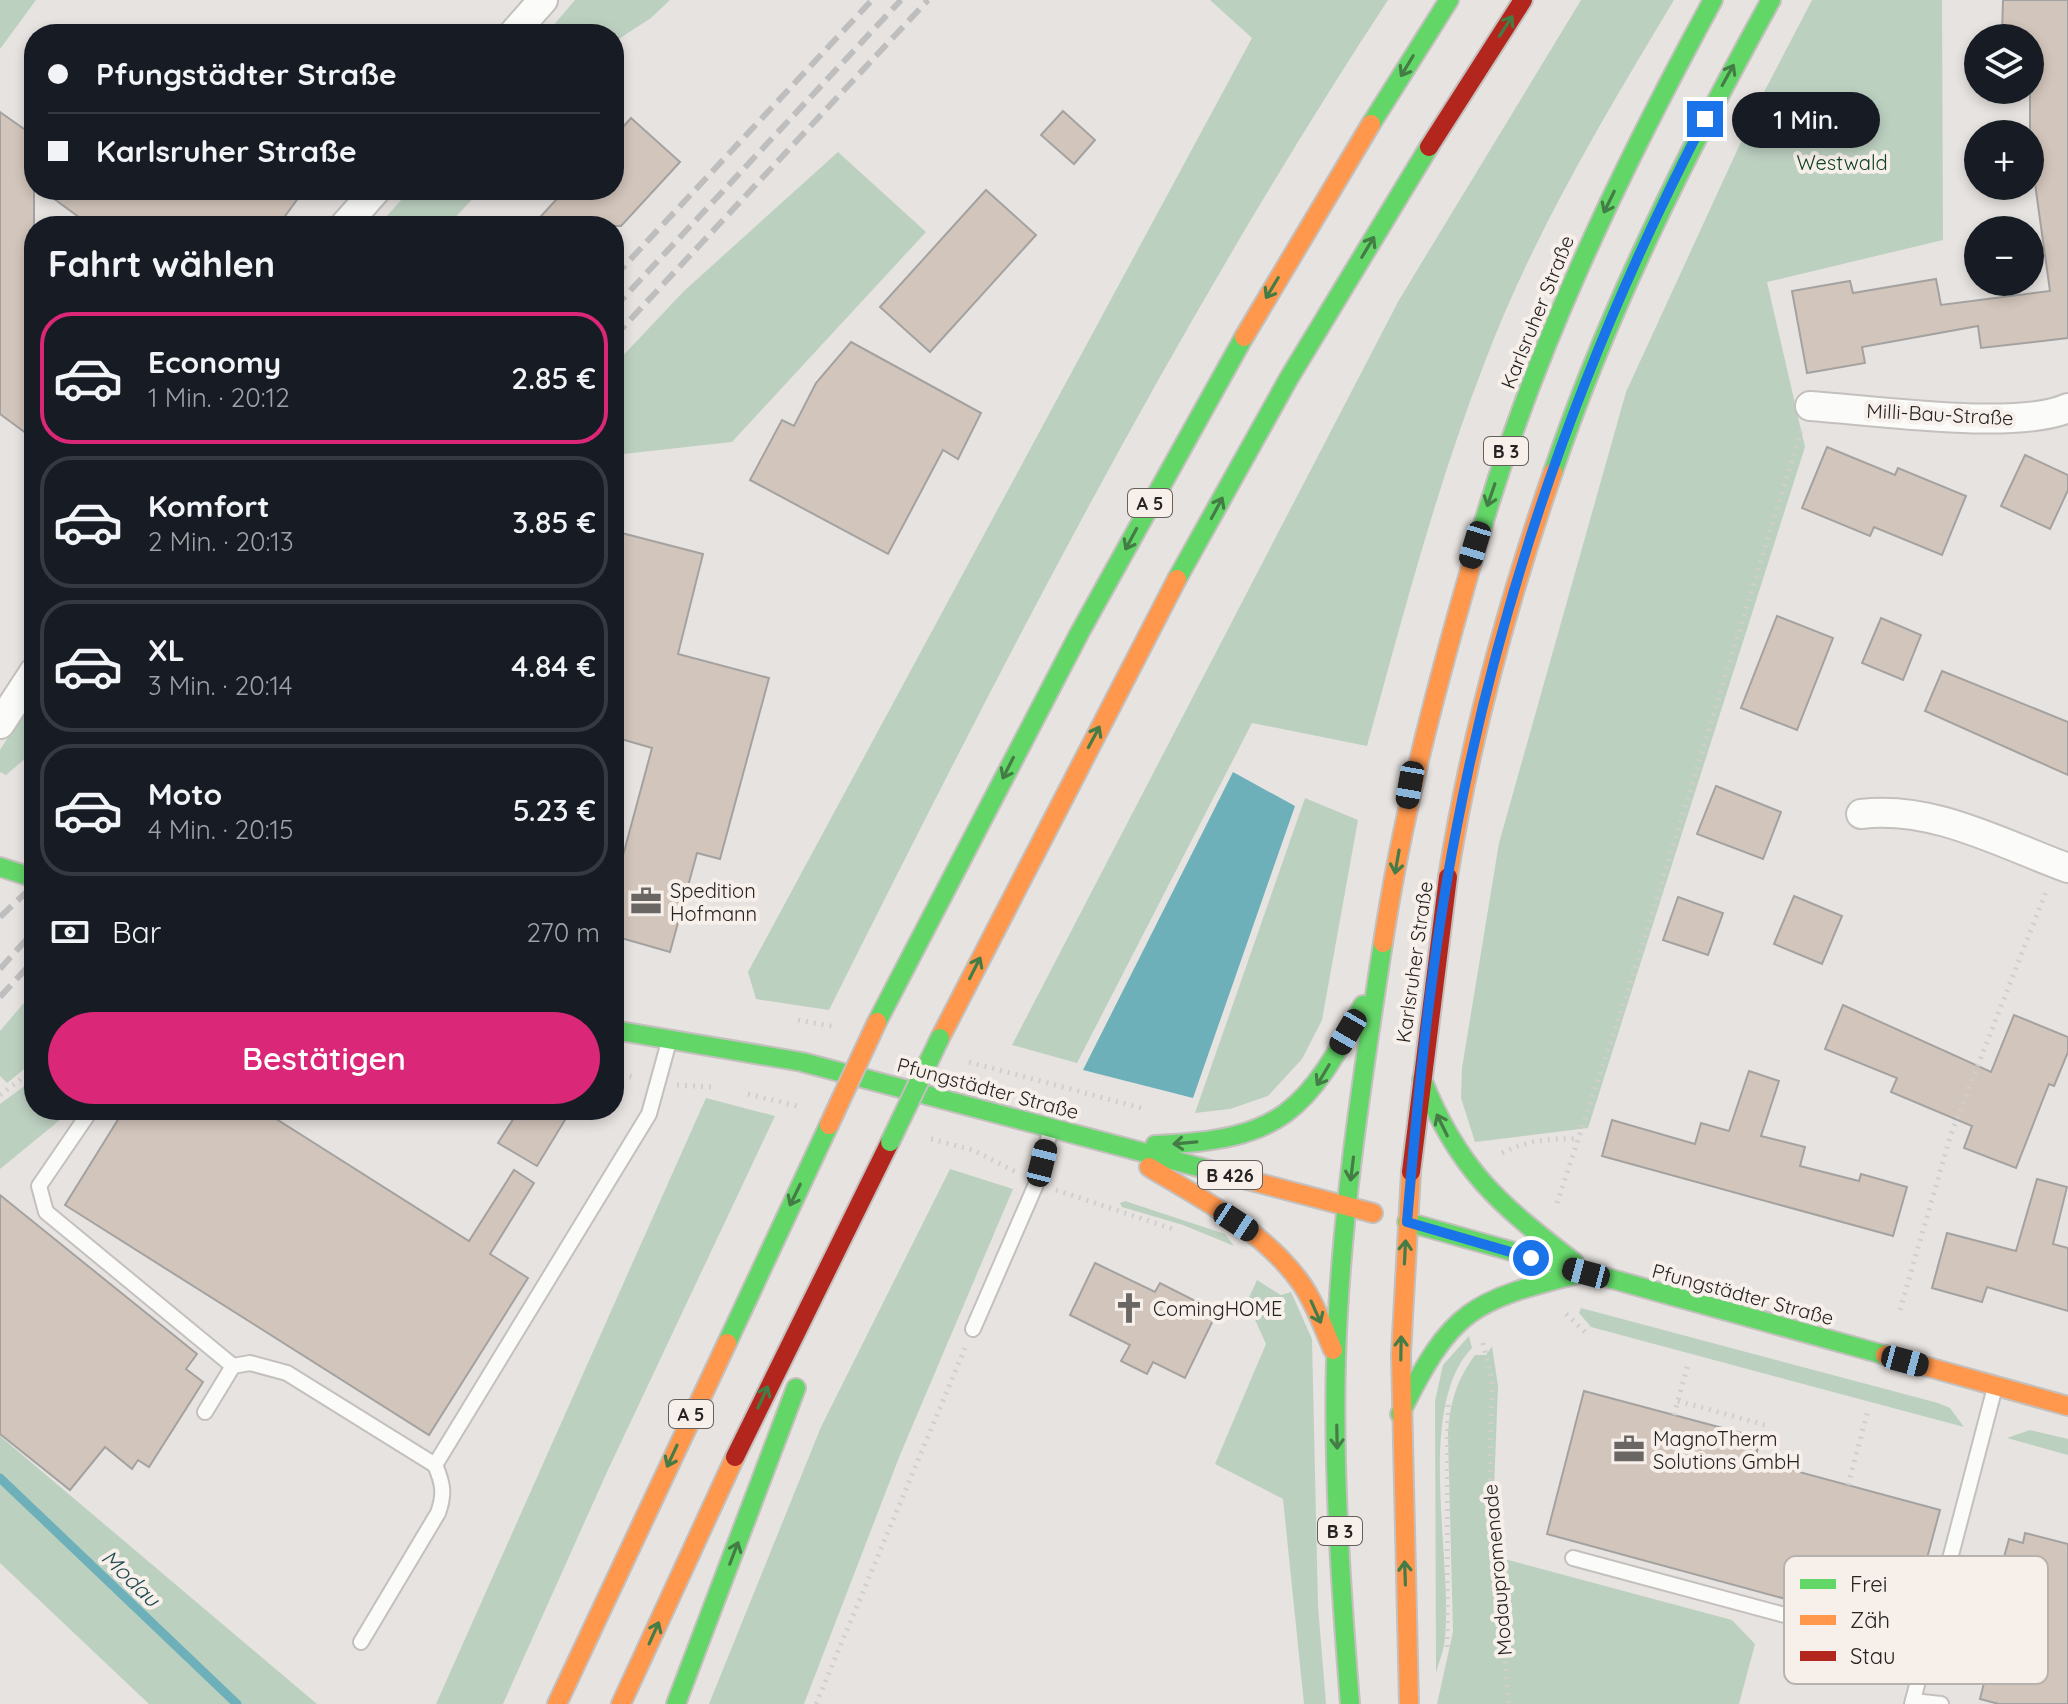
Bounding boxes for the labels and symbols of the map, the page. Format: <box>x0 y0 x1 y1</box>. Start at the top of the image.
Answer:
one-way arrow <box>1498 15 1514 38</box>
one-way arrow <box>1399 54 1415 77</box>
one-way arrow <box>1720 64 1736 87</box>
callout: 1 Min. <box>1733 91 1881 147</box>
route end <box>1687 101 1723 137</box>
park label: Westwald <box>1796 150 1888 175</box>
one-way arrow <box>1600 189 1616 213</box>
street label: Karlsruher Straße <box>1495 232 1579 392</box>
one-way arrow <box>1360 236 1376 259</box>
one-way arrow <box>1264 276 1280 299</box>
street label: Milli-Bau-Straße <box>1866 398 2014 430</box>
road number: B 3 <box>1484 437 1528 465</box>
one-way arrow <box>1483 482 1498 507</box>
road number: A 5 <box>1128 489 1172 517</box>
one-way arrow <box>1210 496 1225 520</box>
car <box>1457 519 1493 571</box>
one-way arrow <box>1122 527 1138 550</box>
one-way arrow <box>1086 726 1102 749</box>
one-way arrow <box>999 755 1015 779</box>
car <box>1394 759 1426 811</box>
one-way arrow <box>1388 848 1403 874</box>
place label: Spedition Hofmann <box>670 878 757 926</box>
street label: Karlsruher Straße <box>1390 879 1438 1045</box>
office icon: Spedition Hofmann <box>629 884 663 918</box>
one-way arrow <box>968 957 984 981</box>
car <box>1326 1005 1370 1059</box>
street label: Pfungstädter Straße <box>894 1052 1082 1124</box>
one-way arrow <box>1314 1063 1330 1086</box>
one-way arrow <box>1434 1114 1450 1138</box>
one-way arrow <box>1172 1136 1199 1151</box>
car <box>1025 1137 1059 1189</box>
one-way arrow <box>1344 1155 1359 1182</box>
road number: B 426 <box>1198 1161 1262 1189</box>
one-way arrow <box>787 1183 803 1207</box>
car <box>1209 1199 1263 1245</box>
one-way arrow <box>1398 1239 1413 1266</box>
route start <box>1513 1240 1549 1276</box>
car <box>1560 1255 1612 1291</box>
street label: Pfungstädter Straße <box>1649 1258 1837 1330</box>
church icon: ComingHOME <box>1112 1291 1146 1325</box>
place label: ComingHOME <box>1153 1296 1282 1321</box>
one-way arrow <box>1310 1299 1325 1324</box>
one-way arrow <box>1393 1335 1409 1362</box>
car <box>1879 1343 1931 1379</box>
one-way arrow <box>756 1385 771 1409</box>
road number: A 5 <box>669 1400 713 1428</box>
one-way arrow <box>1329 1423 1345 1450</box>
place label: MagnoTherm Solutions GmbH <box>1653 1426 1800 1474</box>
office icon: MagnoTherm Solutions GmbH <box>1612 1432 1646 1466</box>
one-way arrow <box>664 1443 679 1467</box>
street label: Modaupromenade <box>1477 1483 1517 1657</box>
road number: B 3 <box>1318 1517 1362 1545</box>
one-way arrow <box>728 1541 742 1565</box>
water label: Modau <box>96 1543 167 1614</box>
legend <box>1784 1556 2048 1684</box>
one-way arrow <box>1398 1560 1413 1587</box>
text: Frei <box>1850 1570 1887 1598</box>
text: Zäh <box>1850 1606 1890 1634</box>
one-way arrow <box>647 1621 662 1646</box>
text: Stau <box>1850 1642 1895 1670</box>

